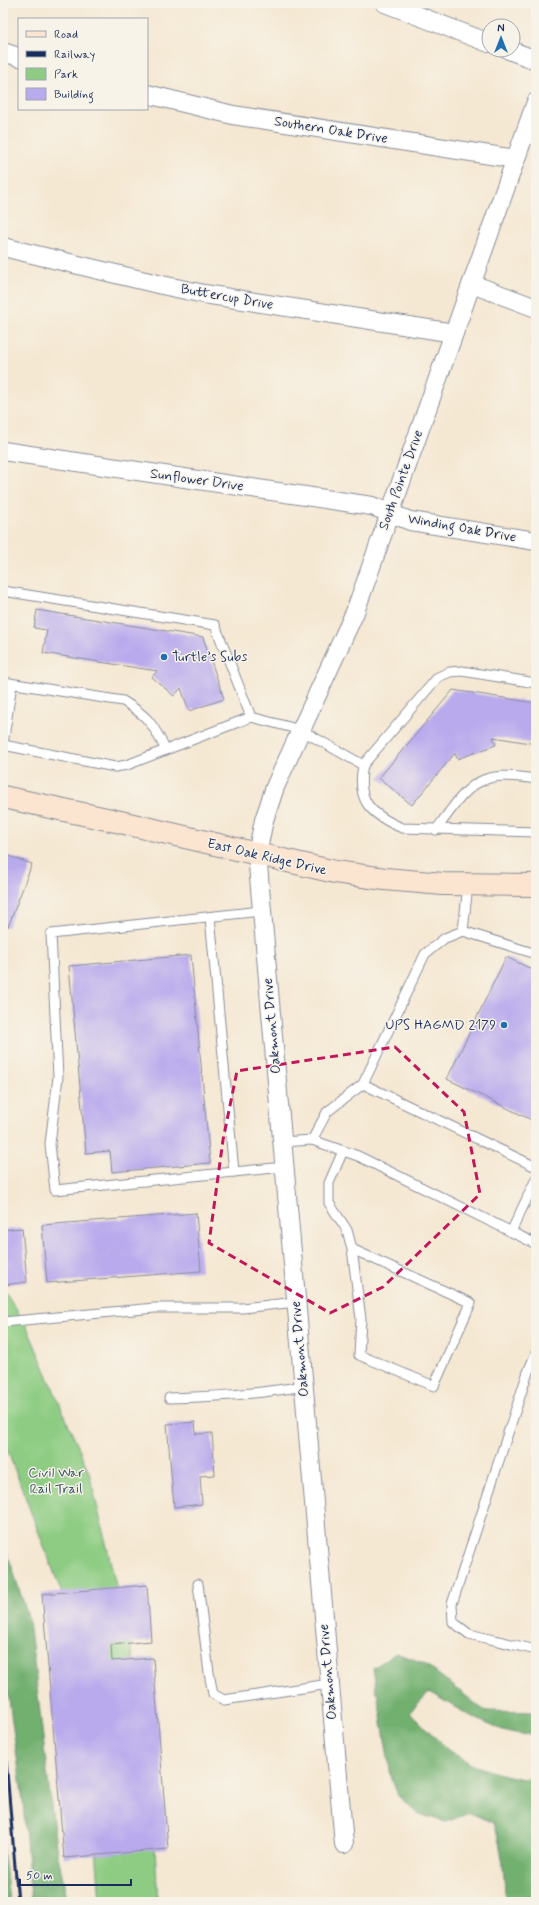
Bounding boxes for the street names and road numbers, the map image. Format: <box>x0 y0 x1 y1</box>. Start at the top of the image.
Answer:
street label: Southern Oak Drive <box>273 112 389 148</box>
street label: Buttercup Drive <box>179 280 275 314</box>
street label: South Pointe Drive <box>375 427 427 533</box>
street label: Sunflower Drive <box>149 465 245 495</box>
street label: Winding Oak Drive <box>406 510 518 548</box>
street label: East Oak Ridge Drive <box>205 834 329 880</box>
street label: Oakmont Drive <box>259 977 285 1075</box>
street label: Oakmont Drive <box>287 1300 313 1398</box>
street label: Oakmont Drive <box>315 1623 341 1721</box>

